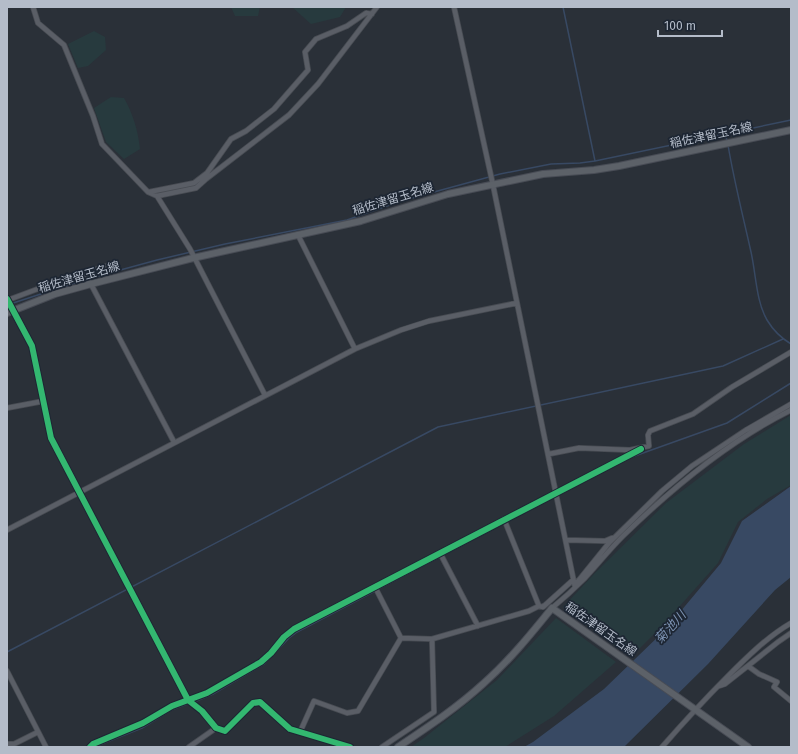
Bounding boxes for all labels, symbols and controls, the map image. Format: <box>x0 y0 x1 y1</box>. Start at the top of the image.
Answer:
scale bar <box>658 12 722 38</box>
text: 100 m <box>664 19 696 33</box>
street label: 稲佐津留玉名線 <box>668 119 754 151</box>
street label: 稲佐津留玉名線 <box>351 180 435 218</box>
street label: 稲佐津留玉名線 <box>37 259 121 295</box>
street label: 稲佐津留玉名線 <box>563 599 639 659</box>
water label: 菊池川 <box>651 606 690 647</box>

